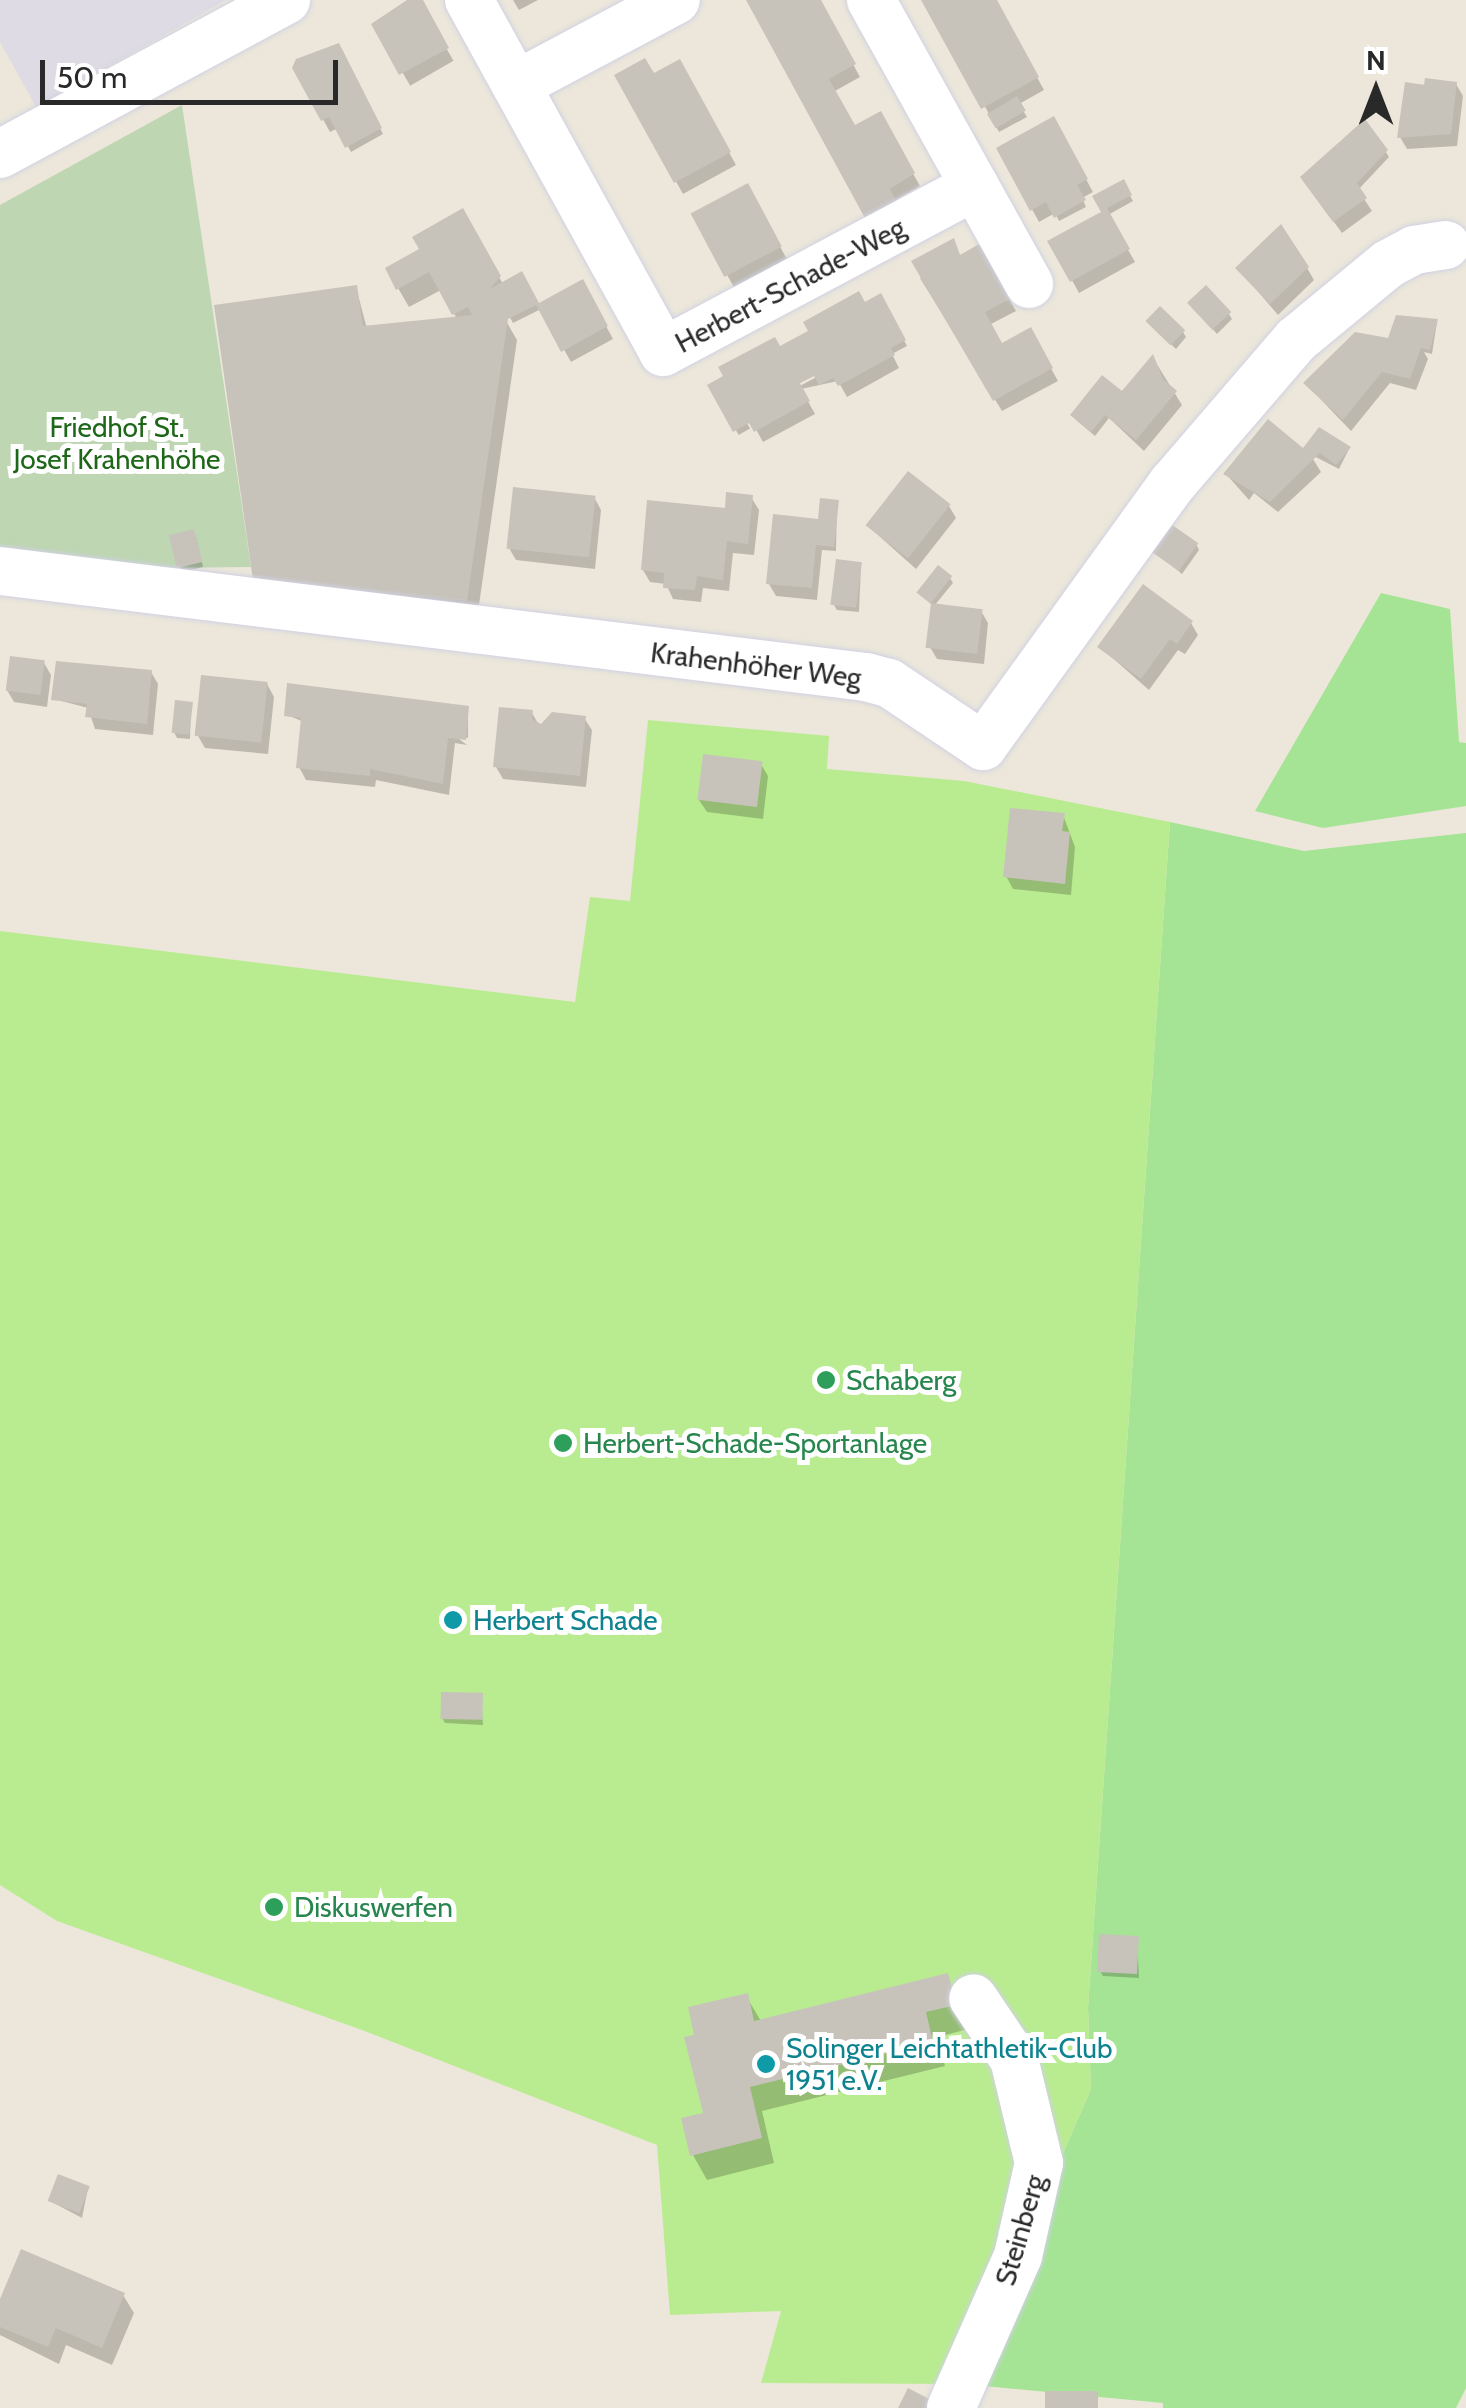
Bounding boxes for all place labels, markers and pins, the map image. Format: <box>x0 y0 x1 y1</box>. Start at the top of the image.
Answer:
place label: Schaberg <box>846 1363 956 1397</box>
marker: Schaberg <box>815 1369 837 1391</box>
place label: Herbert-Schade-Sportanlage <box>583 1426 927 1460</box>
marker: Herbert-Schade-Sportanlage <box>552 1432 574 1454</box>
place label: Herbert Schade <box>473 1603 658 1637</box>
marker: Herbert Schade <box>442 1609 464 1631</box>
place label: Diskuswerfen <box>294 1890 453 1924</box>
marker: Diskuswerfen <box>263 1896 285 1918</box>
place label: Solinger Leichtathletik-Club 1951 e.V. <box>786 2031 1113 2097</box>
marker: Solinger Leichtathletik-Club 1951 e.V. <box>755 2053 777 2075</box>

